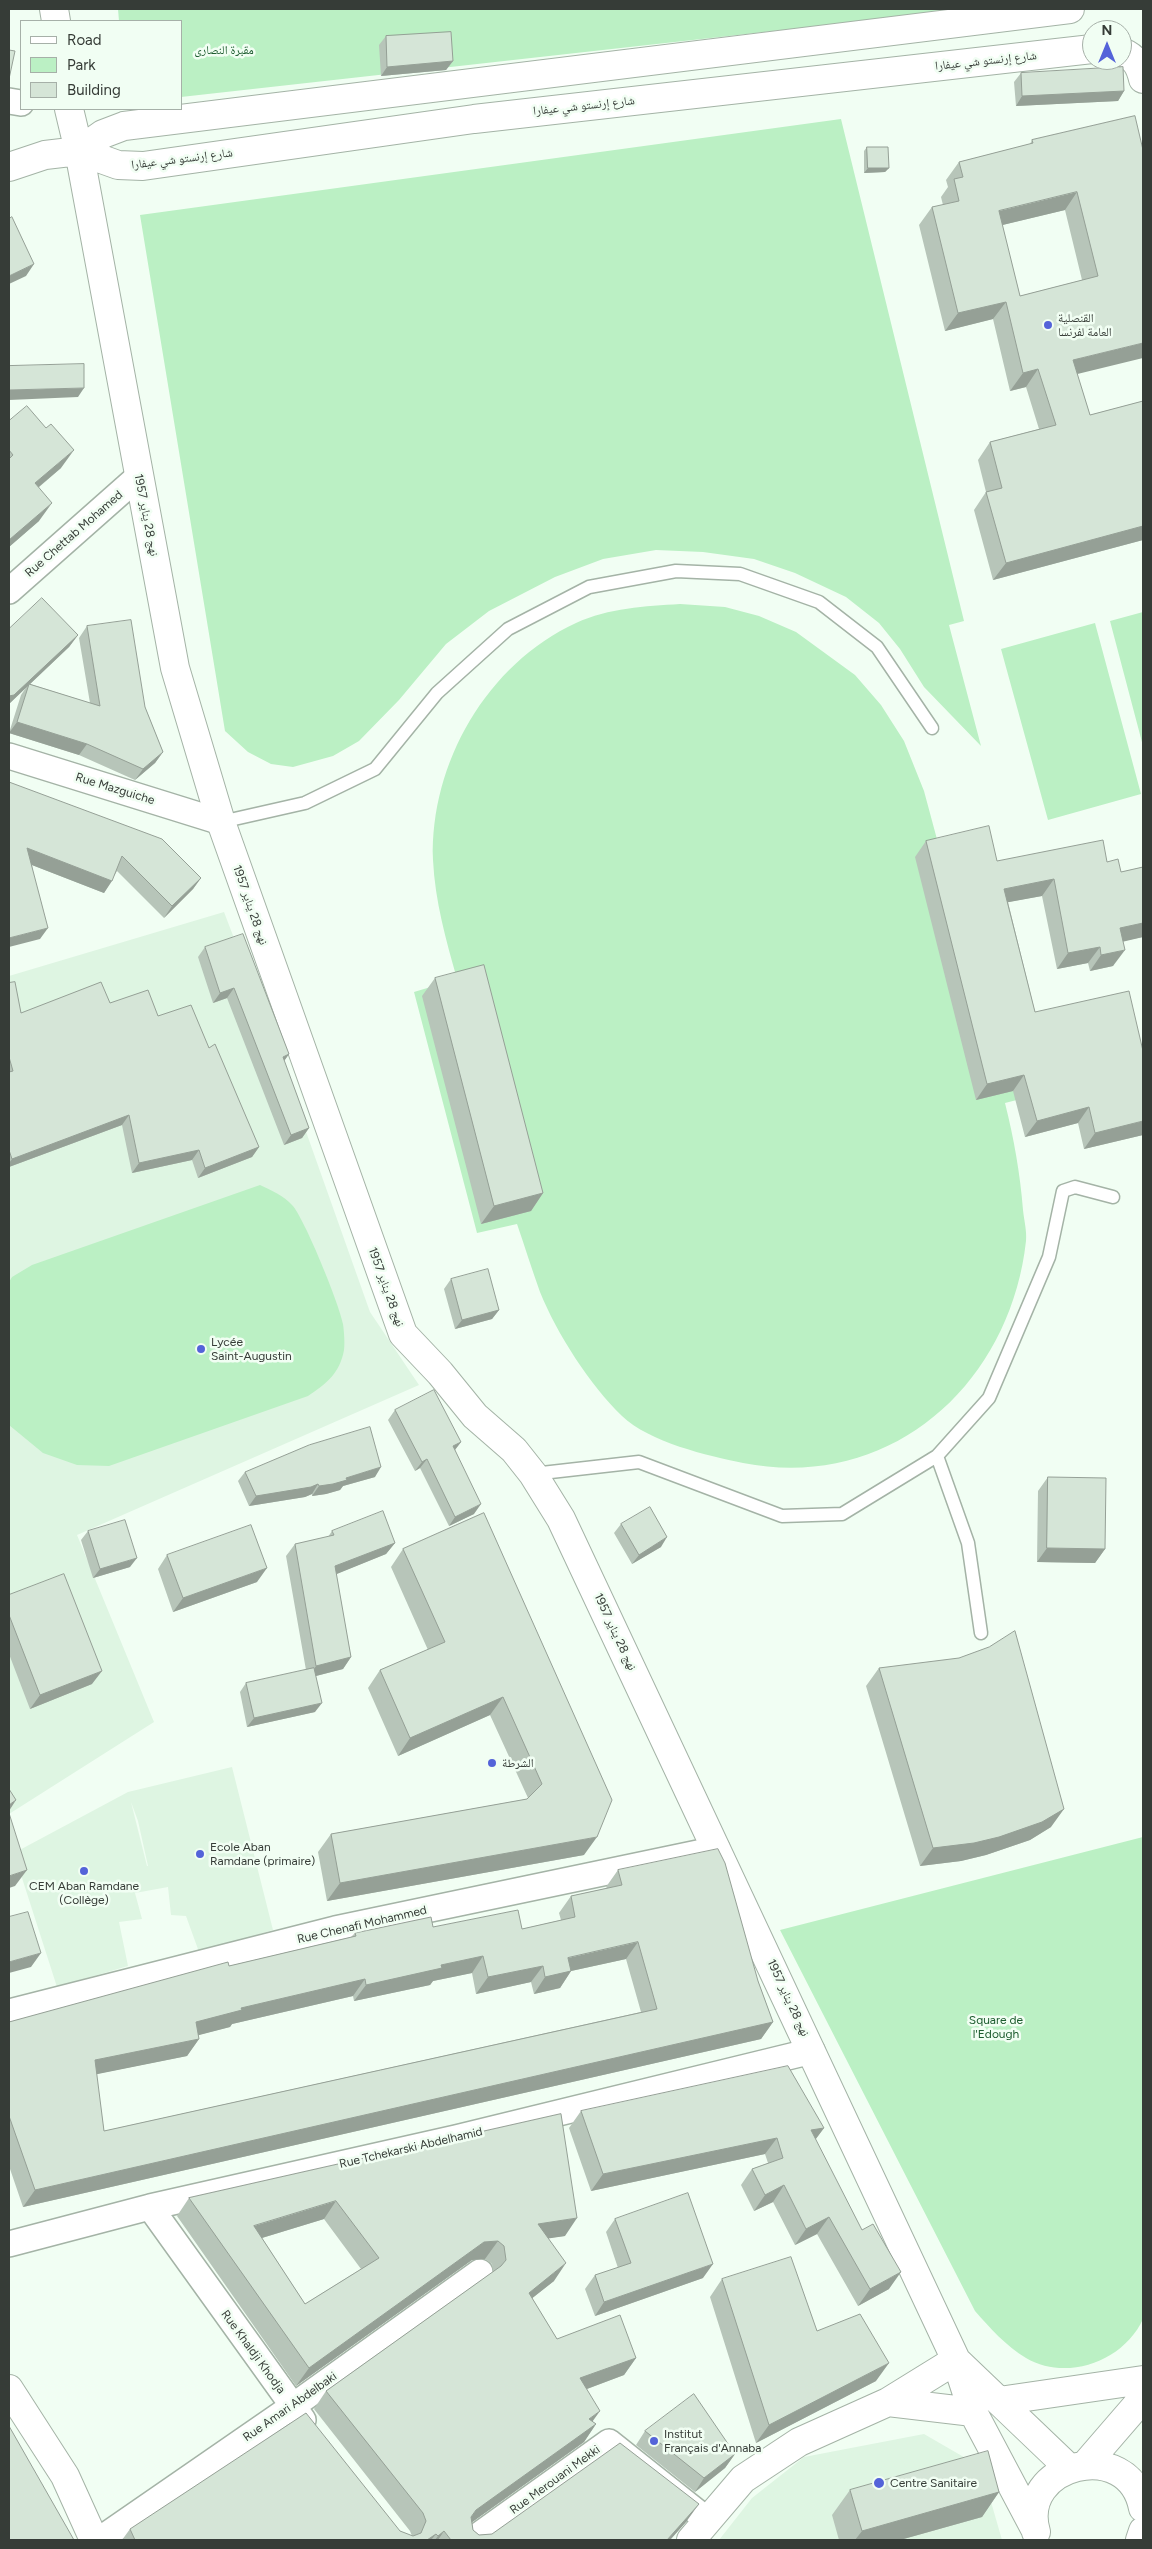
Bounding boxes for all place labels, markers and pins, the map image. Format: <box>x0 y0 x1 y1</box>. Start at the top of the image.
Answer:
place label: القنصلية العامة لفرنسا <box>1058 311 1112 339</box>
marker: القنصلية العامة لفرنسا <box>1042 319 1054 331</box>
place label: Lycée Saint-Augustin <box>211 1335 292 1363</box>
marker: Lycée Saint-Augustin <box>195 1343 207 1355</box>
place label: الشرطة <box>502 1756 534 1770</box>
marker: الشرطة <box>486 1757 498 1769</box>
place label: Ecole Aban Ramdane (primaire) <box>210 1840 315 1868</box>
marker: Ecole Aban Ramdane (primaire) <box>194 1848 206 1860</box>
marker: CEM Aban Ramdane (Collège) <box>78 1865 90 1877</box>
place label: CEM Aban Ramdane (Collège) <box>29 1879 139 1907</box>
place label: Institut Français d'Annaba <box>664 2427 761 2455</box>
marker: Institut Français d'Annaba <box>648 2435 660 2447</box>
marker: Centre Sanitaire <box>872 2476 886 2490</box>
place label: Centre Sanitaire <box>890 2476 977 2490</box>

